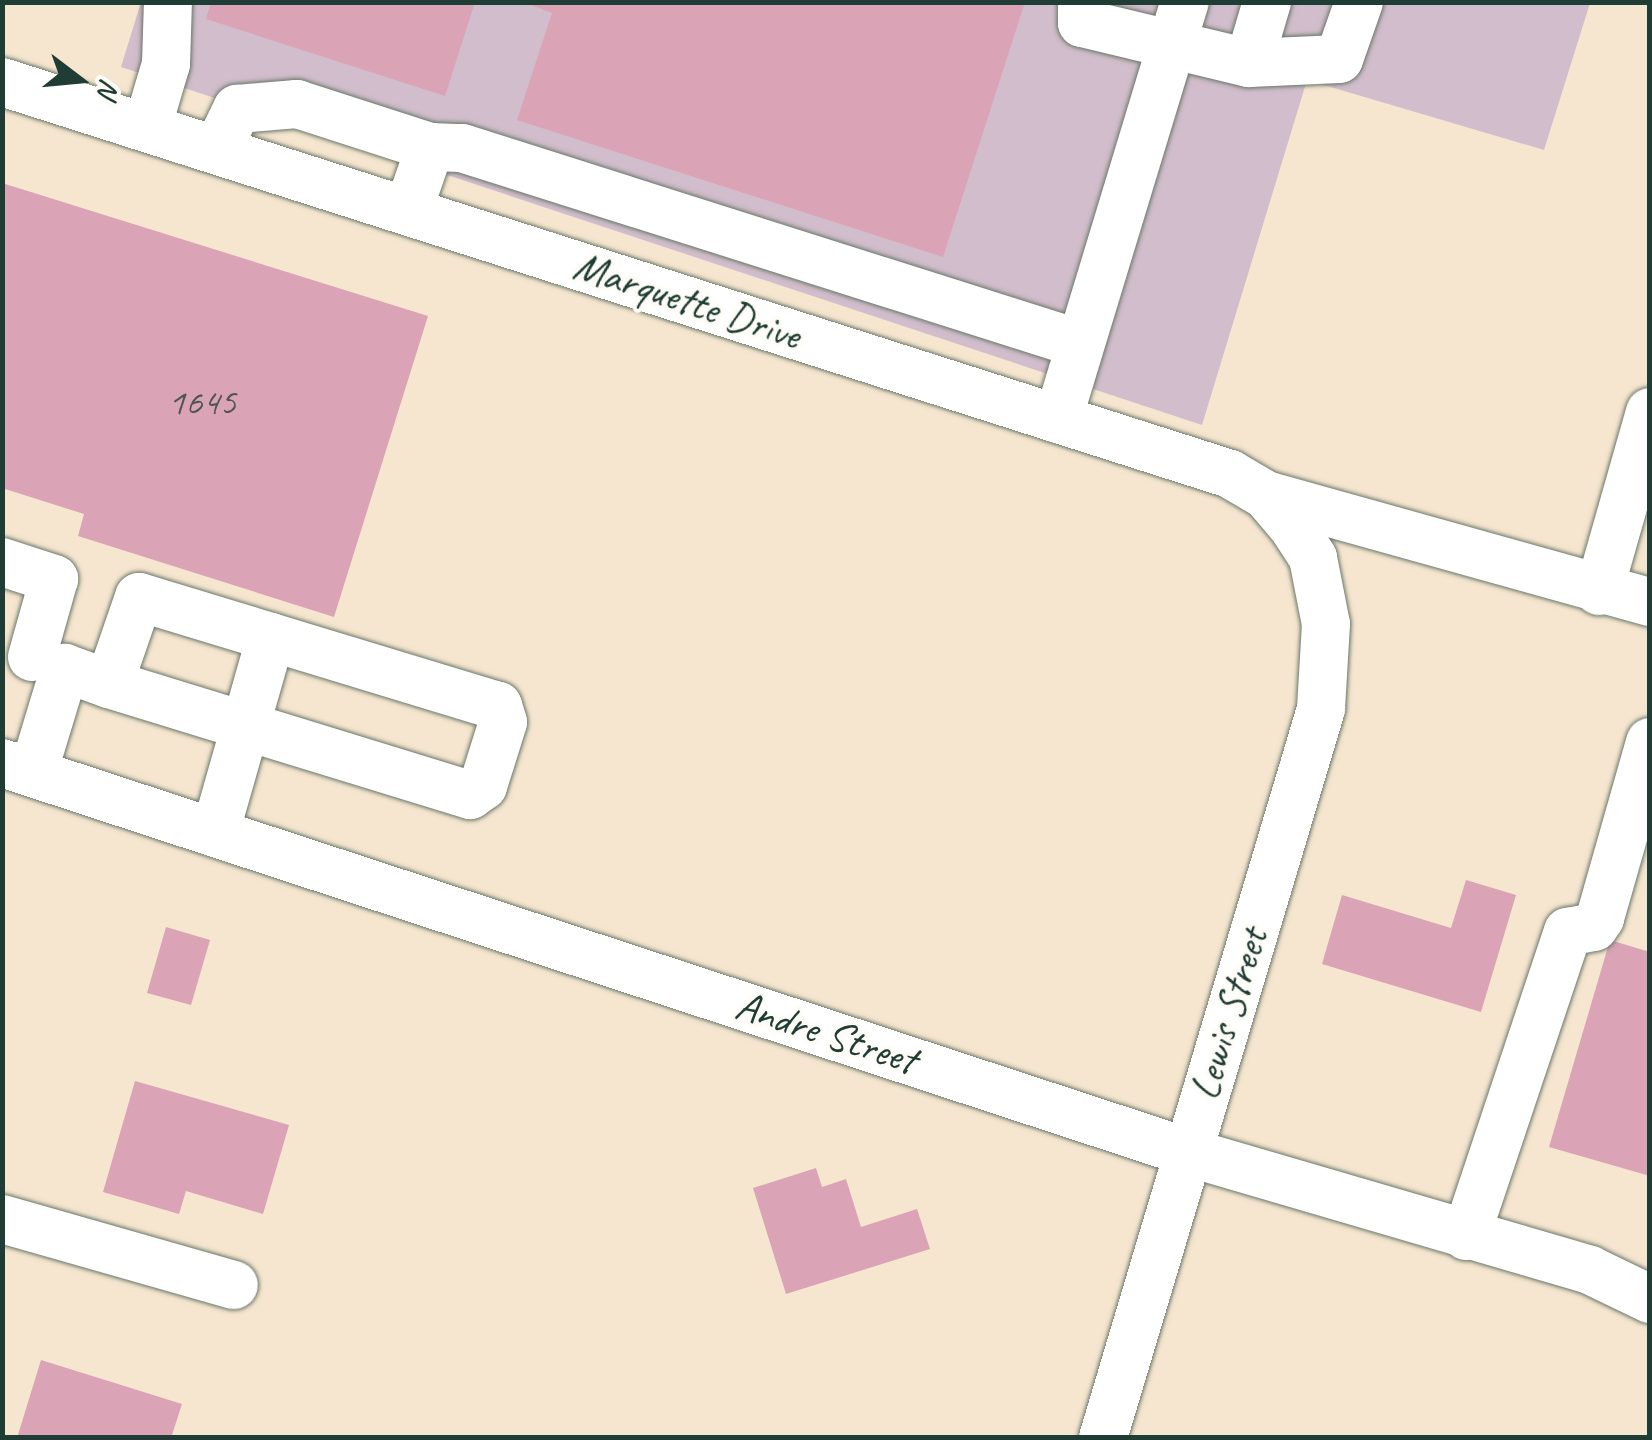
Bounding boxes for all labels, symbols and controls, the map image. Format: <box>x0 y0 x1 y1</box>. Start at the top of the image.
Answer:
north arrow <box>30 30 130 130</box>
text: N <box>90 75 129 102</box>
street label: Marquette Drive <box>567 241 807 361</box>
house number: 1645 <box>168 379 236 425</box>
street label: Lewis Street <box>1179 922 1279 1106</box>
street label: Andre Street <box>730 980 922 1086</box>

